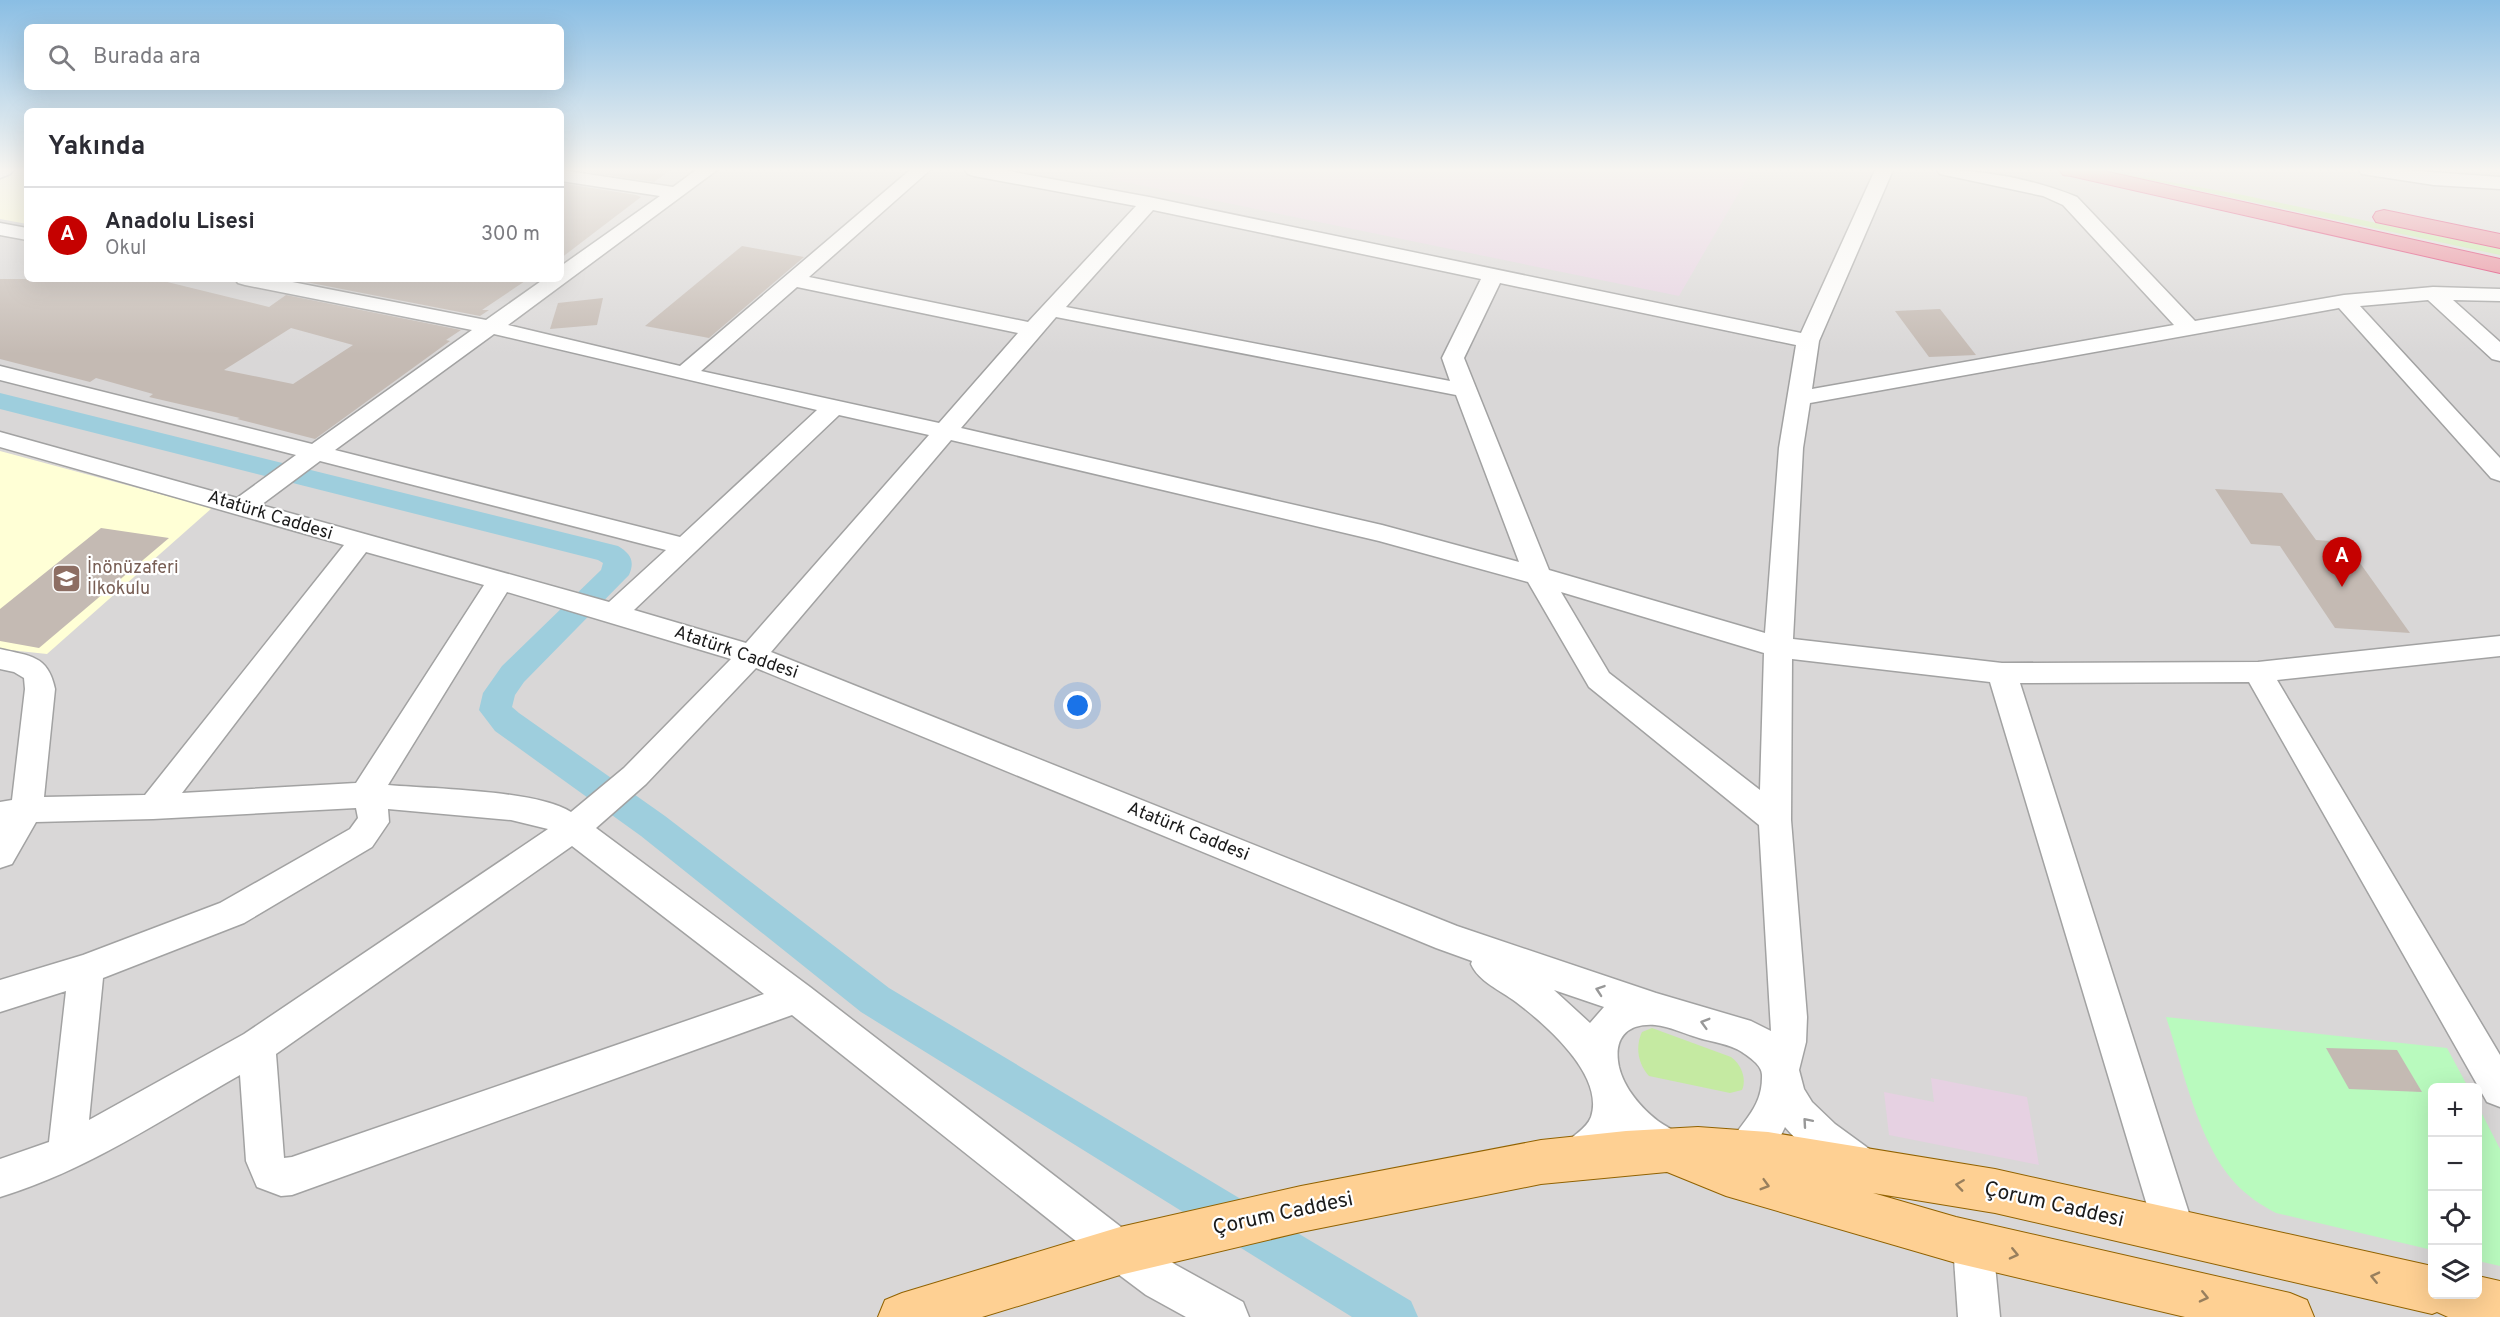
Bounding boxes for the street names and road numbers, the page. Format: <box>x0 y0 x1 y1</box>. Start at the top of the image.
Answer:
street label: Atatürk Caddesi <box>205 486 335 546</box>
street label: Atatürk Caddesi <box>671 621 801 685</box>
street label: Atatürk Caddesi <box>1124 797 1252 867</box>
street label: Çorum Caddesi <box>1981 1176 2127 1234</box>
street label: Çorum Caddesi <box>1210 1186 1356 1242</box>

